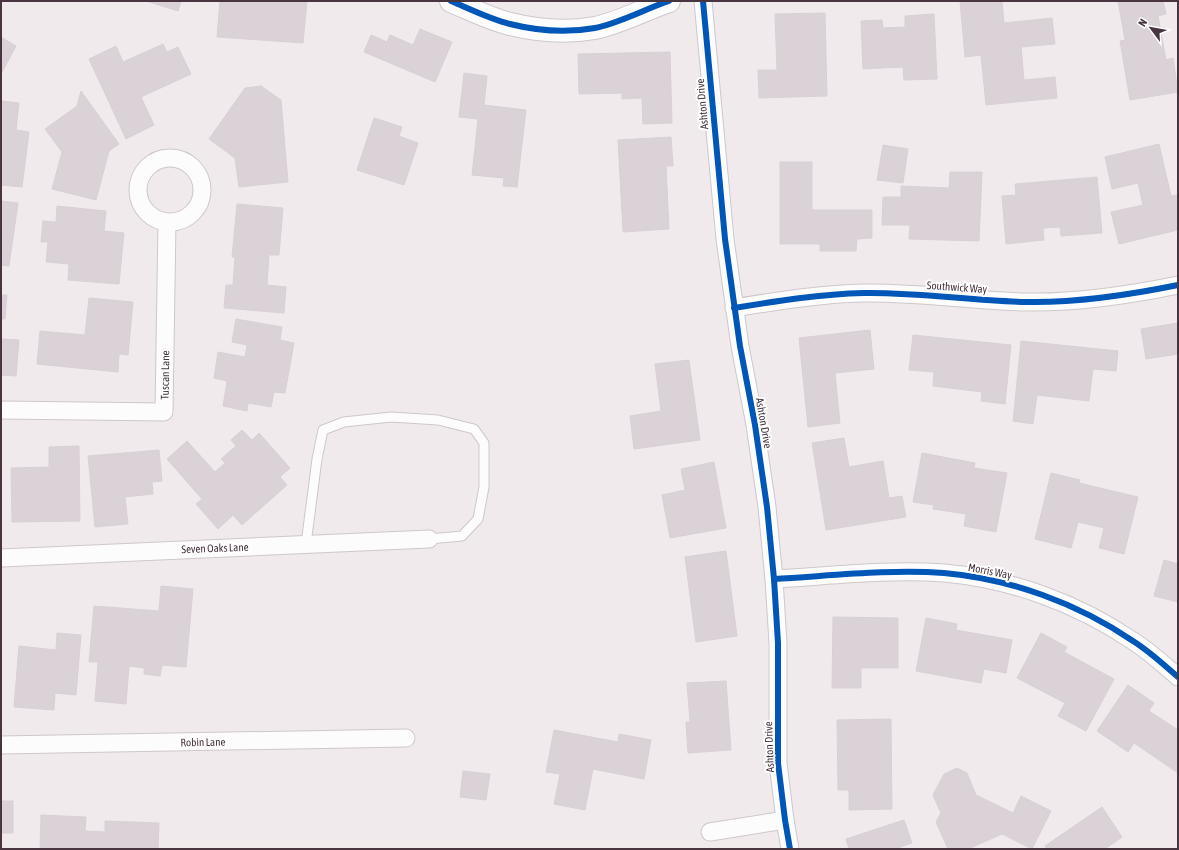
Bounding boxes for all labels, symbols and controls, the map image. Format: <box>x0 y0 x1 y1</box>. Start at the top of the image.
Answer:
north arrow <box>1131 8 1171 48</box>
text: N <box>1136 17 1149 29</box>
street label: Ashton Drive <box>694 78 710 130</box>
street label: Southwick Way <box>926 279 988 295</box>
street label: Tuscan Lane <box>159 350 171 400</box>
street label: Ashton Drive <box>754 397 774 449</box>
street label: Seven Oaks Lane <box>181 541 249 555</box>
street label: Morris Way <box>967 561 1013 581</box>
street label: Ashton Drive <box>762 721 776 773</box>
street label: Robin Lane <box>180 736 226 748</box>

